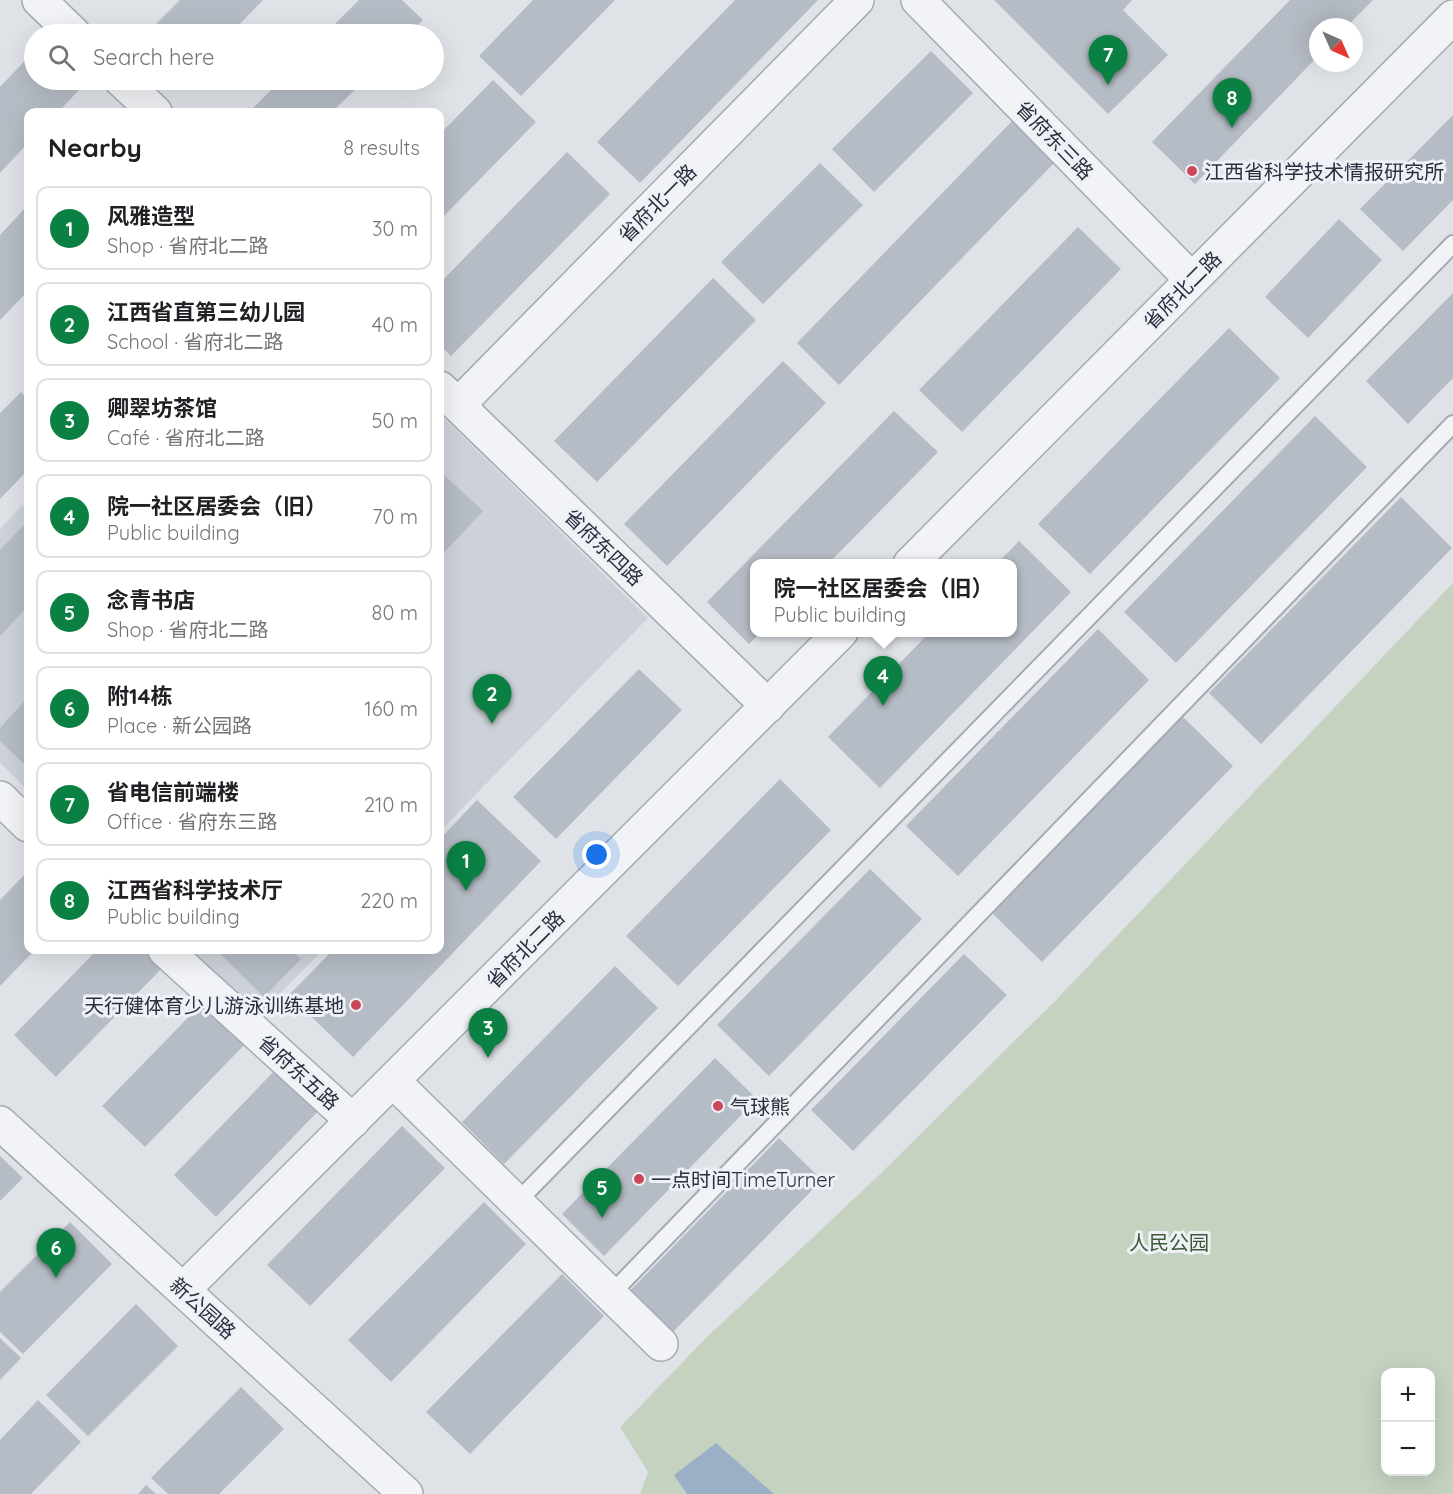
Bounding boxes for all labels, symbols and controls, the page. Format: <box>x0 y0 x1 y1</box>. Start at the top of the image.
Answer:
north arrow <box>1309 18 1363 72</box>
search box <box>24 24 444 90</box>
pin: 7 <box>1088 36 1128 85</box>
icon: search <box>45 41 78 74</box>
text: Search here <box>93 43 214 71</box>
pin: 8 <box>1212 78 1252 128</box>
street label: 省府东三路 <box>1011 95 1099 185</box>
text: Nearby <box>48 131 142 164</box>
text: 8 results <box>343 135 420 160</box>
street label: 省府北一路 <box>613 159 701 247</box>
place label: 江西省科学技术情报研究所 <box>1204 159 1444 184</box>
marker: 江西省科学技术情报研究所 <box>1185 164 1199 178</box>
text: 风雅造型 <box>107 202 195 230</box>
text: 1 <box>66 216 73 241</box>
text: 30 m <box>372 216 418 241</box>
text: Shop · 省府北二路 <box>107 233 269 258</box>
street label: 省府北二路 <box>1138 246 1226 334</box>
text: 江西省直第三幼儿园 <box>107 298 305 326</box>
text: 2 <box>64 312 75 337</box>
text: 40 m <box>372 312 418 337</box>
text: School · 省府北二路 <box>107 329 284 354</box>
text: 卿翠坊茶馆 <box>107 394 217 422</box>
text: 3 <box>64 408 75 433</box>
text: 50 m <box>372 408 418 433</box>
text: Café · 省府北二路 <box>107 425 265 450</box>
text: 院一社区居委会（旧） <box>107 492 327 520</box>
street label: 省府东四路 <box>559 503 649 591</box>
text: 4 <box>64 504 75 529</box>
text: 70 m <box>372 504 418 529</box>
text: Public building <box>107 520 240 545</box>
popup <box>750 559 1017 637</box>
text: 院一社区居委会（旧） <box>773 574 994 602</box>
text: 念青书店 <box>107 586 195 614</box>
text: 5 <box>64 600 75 625</box>
text: 80 m <box>372 600 418 625</box>
text: Public building <box>773 602 906 627</box>
text: Shop · 省府北二路 <box>107 617 269 642</box>
pin: 4 <box>864 656 902 706</box>
pin: 2 <box>472 674 512 724</box>
text: 附14栋 <box>107 682 173 710</box>
text: 6 <box>64 696 75 721</box>
text: 160 m <box>364 696 418 721</box>
text: Place · 新公园路 <box>107 713 252 738</box>
text: 省电信前端楼 <box>107 778 239 806</box>
text: 7 <box>64 792 75 817</box>
text: 210 m <box>364 792 418 817</box>
text: Office · 省府东三路 <box>107 809 277 834</box>
your location <box>582 840 611 869</box>
pin: 1 <box>446 842 486 891</box>
text: 江西省科学技术厅 <box>107 876 283 904</box>
text: 8 <box>64 888 75 913</box>
text: 220 m <box>360 888 418 913</box>
text: Public building <box>107 904 240 929</box>
street label: 省府北二路 <box>481 905 569 993</box>
place label: 天行健体育少儿游泳训练基地 <box>84 993 344 1018</box>
marker: 天行健体育少儿游泳训练基地 <box>349 998 363 1012</box>
pin: 3 <box>468 1008 508 1058</box>
street label: 省府东五路 <box>253 1029 345 1115</box>
place label: 气球熊 <box>730 1094 790 1119</box>
marker: 气球熊 <box>711 1099 725 1113</box>
place label: 一点时间TimeTurner <box>651 1167 836 1192</box>
pin: 5 <box>582 1168 622 1218</box>
marker: 一点时间TimeTurner <box>632 1172 646 1186</box>
pin: 6 <box>36 1228 76 1278</box>
park label: 人民公园 <box>1129 1230 1209 1255</box>
street label: 新公园路 <box>165 1272 241 1344</box>
map controls <box>1381 1368 1435 1476</box>
button: + <box>1381 1368 1435 1422</box>
button: − <box>1381 1422 1435 1476</box>

